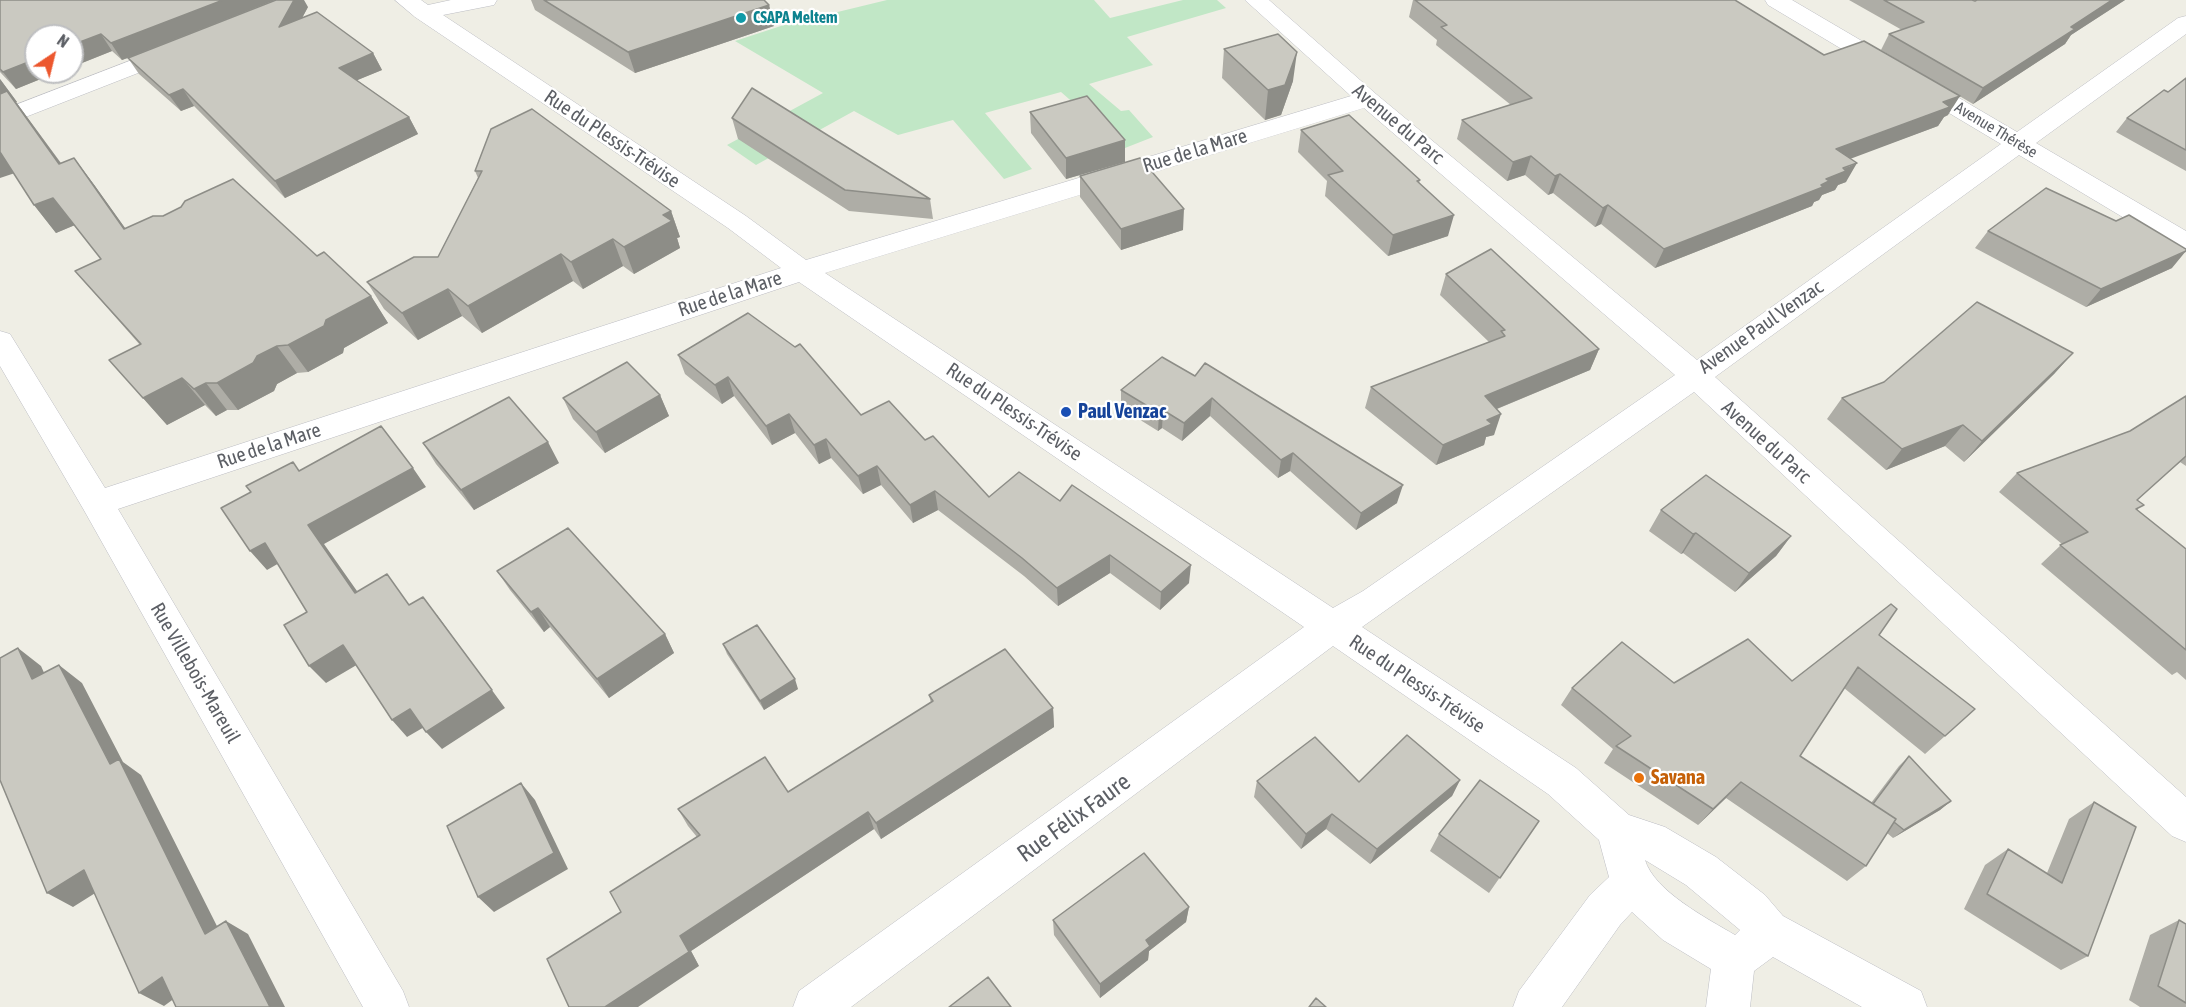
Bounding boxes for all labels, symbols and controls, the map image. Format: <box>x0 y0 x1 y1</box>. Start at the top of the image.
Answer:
place label: CSAPA Meltem <box>753 8 837 28</box>
marker: CSAPA Meltem <box>734 11 748 25</box>
north arrow <box>24 24 84 84</box>
text: N <box>54 31 72 51</box>
street label: Avenue du Parc <box>1347 79 1449 169</box>
street label: Rue du Plessis-Trévise <box>540 85 684 193</box>
street label: Avenue Thérèse <box>1951 98 2041 162</box>
street label: Rue de la Mare <box>1140 124 1250 178</box>
street label: Rue de la Mare <box>675 266 785 322</box>
street label: Avenue Paul Venzac <box>1694 275 1828 379</box>
street label: Rue du Plessis-Trévise <box>942 358 1086 466</box>
street label: Avenue du Parc <box>1716 396 1816 488</box>
place label: Paul Venzac <box>1078 400 1166 424</box>
marker: Paul Venzac <box>1059 405 1073 419</box>
street label: Rue de la Mare <box>214 418 324 474</box>
street label: Rue Villebois-Mareuil <box>145 599 245 747</box>
street label: Rue du Plessis-Trévise <box>1345 630 1489 738</box>
place label: Savana <box>1651 766 1705 790</box>
street label: Rue Félix Faure <box>1012 767 1136 869</box>
marker: Savana <box>1632 771 1646 785</box>

